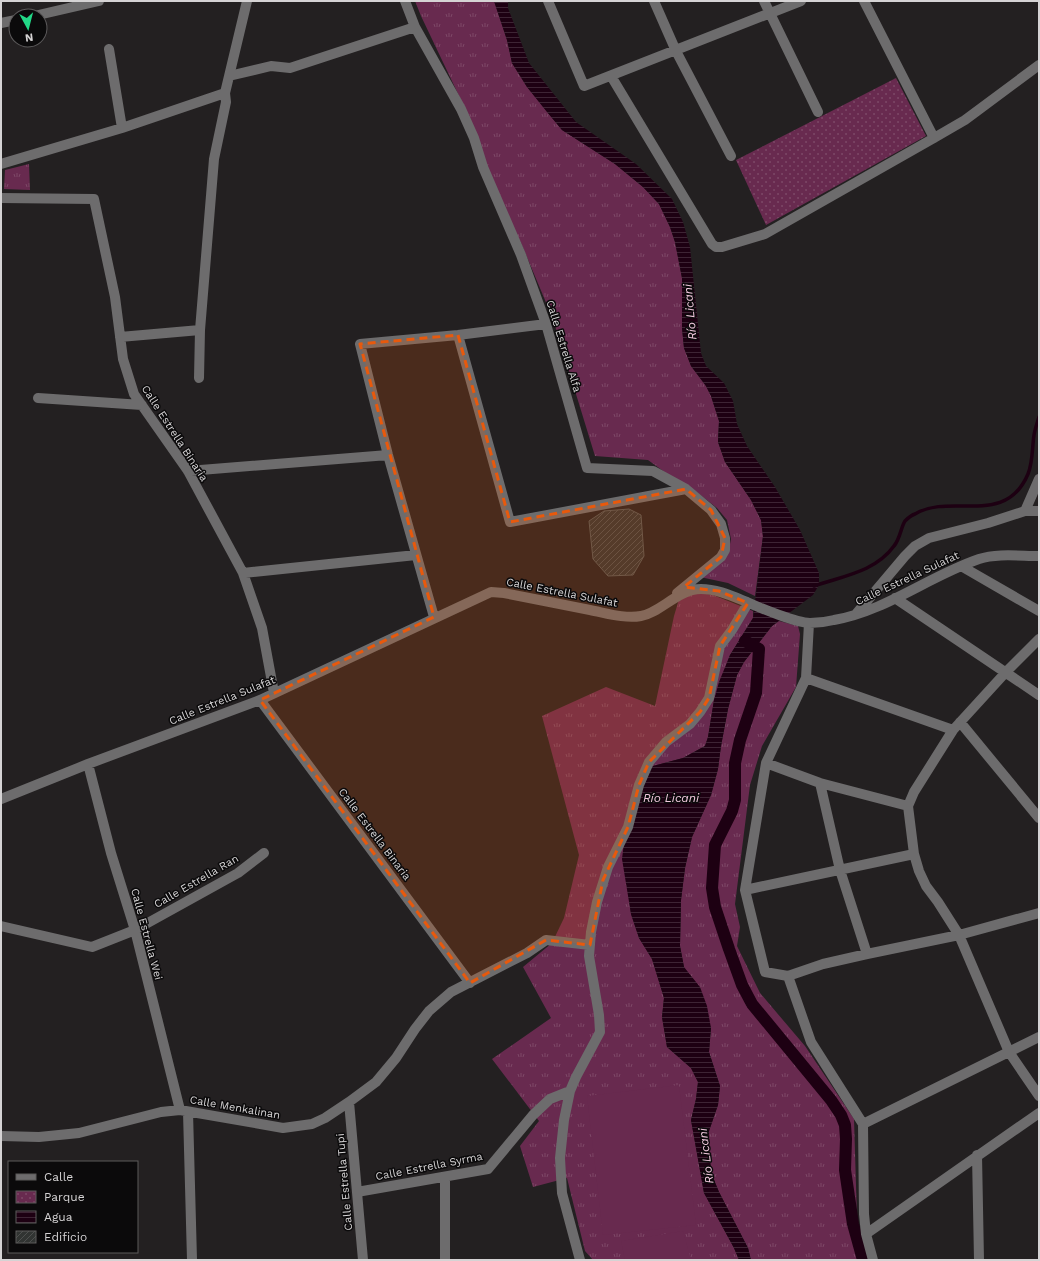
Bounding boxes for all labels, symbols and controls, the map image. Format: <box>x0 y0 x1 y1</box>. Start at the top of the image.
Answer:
north arrow <box>8 8 48 48</box>
text: N <box>24 30 34 44</box>
water label: Río Licani <box>681 283 699 341</box>
street label: Calle Estrella Alfa <box>543 299 584 394</box>
street label: Calle Estrella Binaria <box>139 383 211 484</box>
street label: Calle Estrella Sulafat <box>853 549 962 608</box>
street label: Calle Estrella Sulafat <box>505 575 619 610</box>
street label: Calle Estrella Sulafat <box>167 673 277 728</box>
street label: Calle Estrella Binaria <box>336 786 413 883</box>
water label: Río Licani <box>643 791 700 805</box>
street label: Calle Estrella Ran <box>152 852 241 911</box>
street label: Calle Estrella Wei <box>128 887 165 981</box>
street label: Calle Menkalinan <box>189 1093 281 1122</box>
water label: Río Licani <box>696 1126 716 1185</box>
street label: Calle Estrella Tupi <box>334 1133 355 1231</box>
street label: Calle Estrella Syrma <box>374 1150 484 1183</box>
legend <box>8 1161 138 1253</box>
text: Calle <box>44 1170 73 1184</box>
text: Parque <box>44 1190 85 1204</box>
text: Agua <box>44 1210 73 1224</box>
text: Edificio <box>44 1230 87 1244</box>

